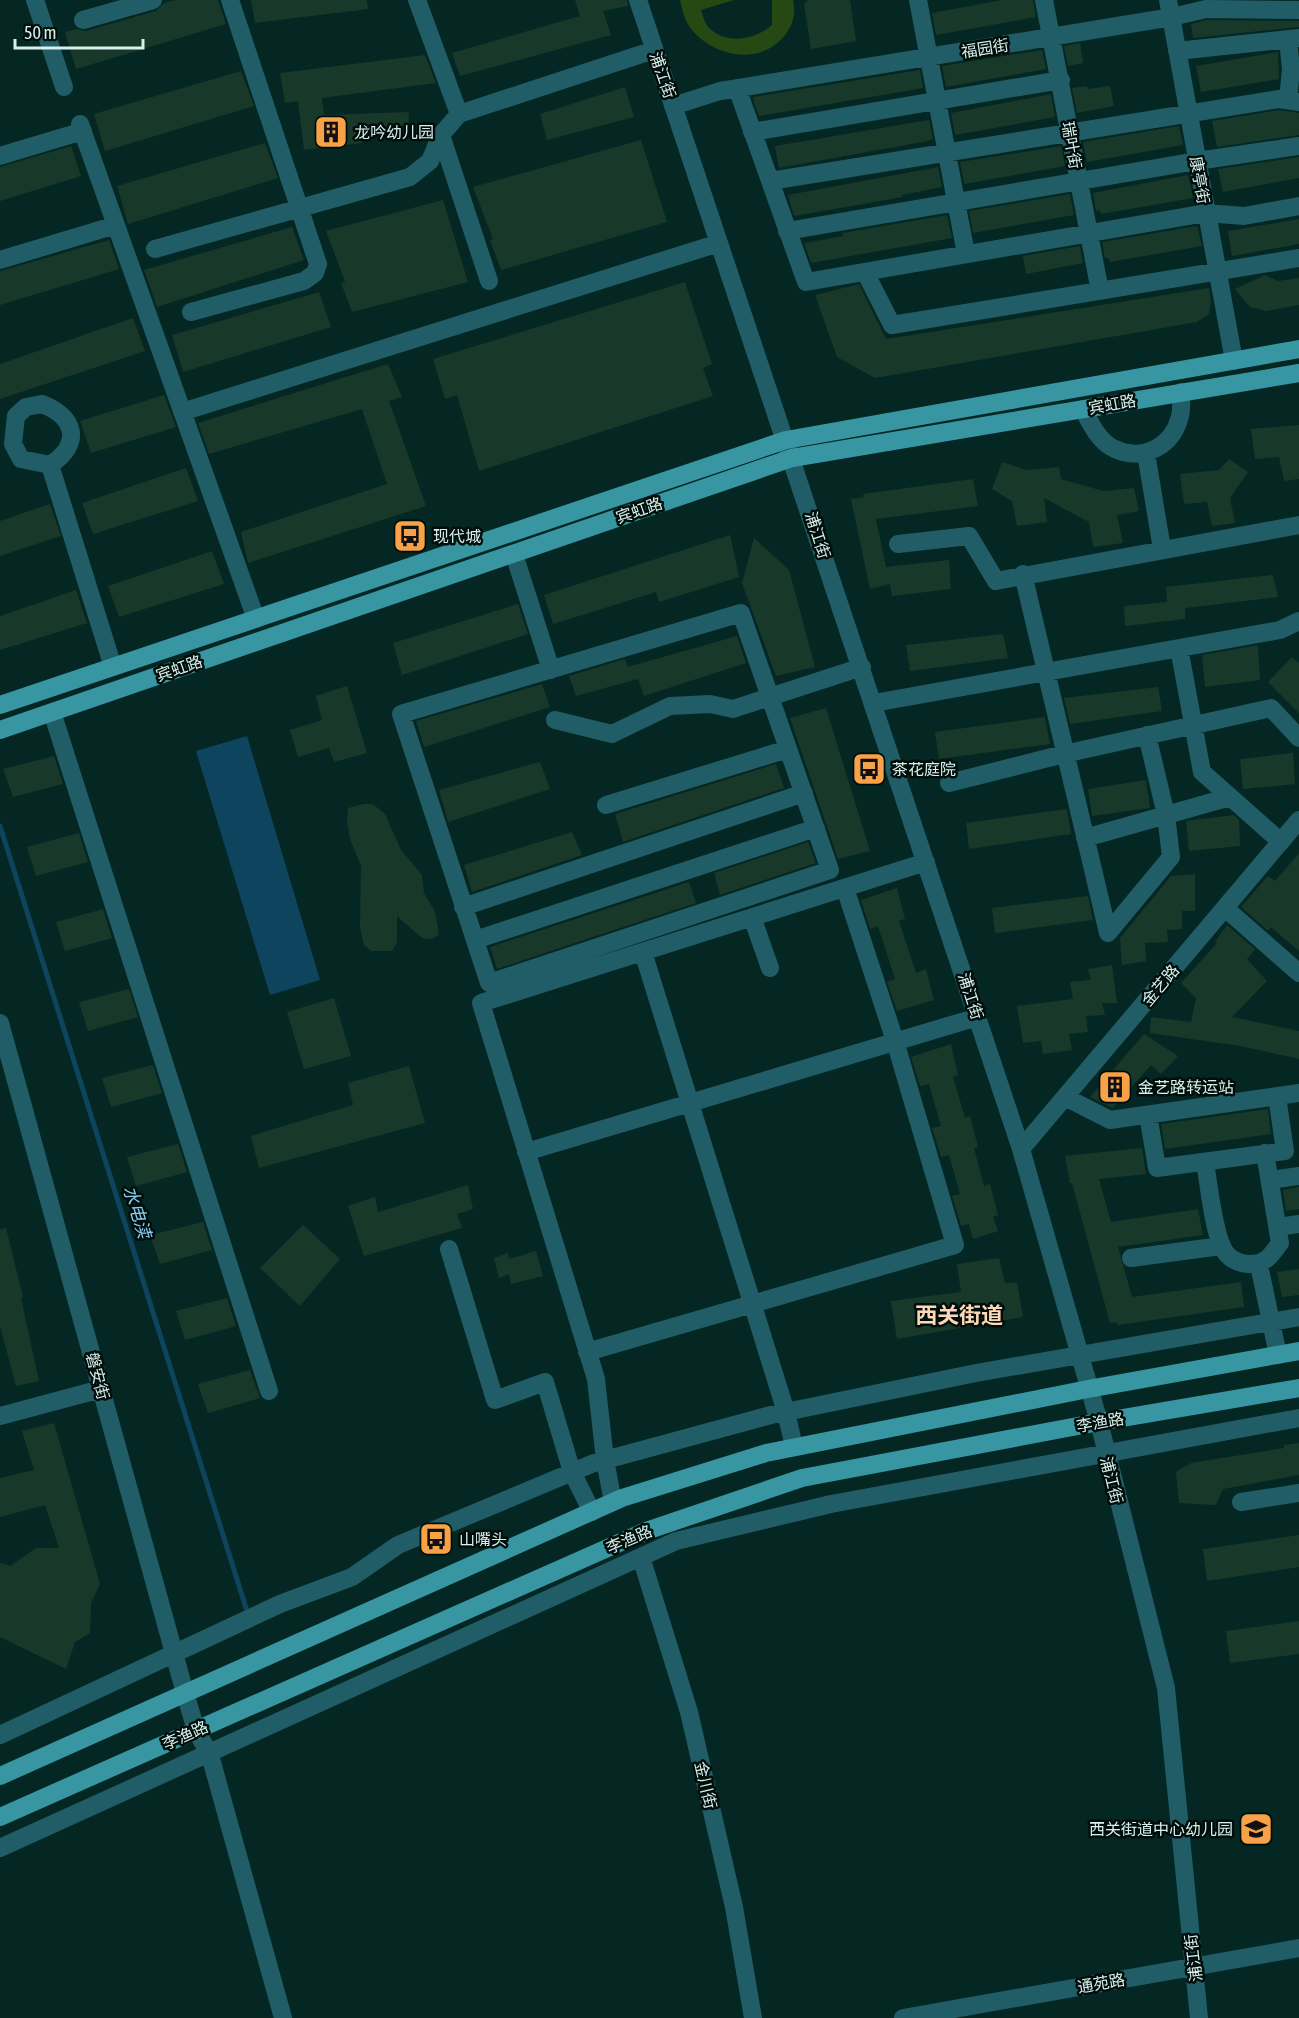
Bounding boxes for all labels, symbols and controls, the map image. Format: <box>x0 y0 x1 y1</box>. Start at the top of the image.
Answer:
scale bar <box>15 12 142 50</box>
text: 50 m <box>24 22 56 43</box>
street label: 福园街 <box>960 35 1010 61</box>
street label: 浦江街 <box>647 49 679 101</box>
building icon: 龙吟幼儿园 <box>313 114 349 150</box>
street label: 瑞叶街 <box>1059 120 1085 170</box>
place label: 龙吟幼儿园 <box>354 123 434 141</box>
street label: 康亭街 <box>1187 155 1213 205</box>
street label: 宾虹路 <box>1087 391 1137 417</box>
street label: 宾虹路 <box>613 494 665 526</box>
street label: 浦江街 <box>802 509 834 561</box>
bus stop icon: 现代城 <box>392 518 428 554</box>
place label: 现代城 <box>433 527 481 545</box>
street label: 宾虹路 <box>153 652 205 684</box>
bus stop icon: 茶花庭院 <box>851 751 887 787</box>
place label: 茶花庭院 <box>892 760 956 778</box>
street label: 金艺路 <box>1138 961 1182 1009</box>
street label: 浦江街 <box>955 970 987 1022</box>
building icon: 金艺路转运站 <box>1097 1069 1133 1105</box>
place label: 金艺路转运站 <box>1138 1078 1234 1096</box>
water label: 水电渎 <box>120 1183 156 1243</box>
district label: 西关街道 <box>915 1302 1003 1328</box>
street label: 磐安街 <box>83 1350 113 1402</box>
street label: 李渔路 <box>1075 1409 1125 1435</box>
street label: 浦江街 <box>1097 1455 1127 1505</box>
bus stop icon: 山嘴头 <box>418 1521 454 1557</box>
street label: 李渔路 <box>603 1521 655 1557</box>
place label: 山嘴头 <box>459 1530 507 1548</box>
street label: 李渔路 <box>159 1717 211 1753</box>
street label: 金川街 <box>692 1760 720 1810</box>
school or university icon: 西关街道中心幼儿园 <box>1238 1811 1274 1847</box>
place label: 西关街道中心幼儿园 <box>1089 1820 1233 1838</box>
street label: 浦江街 <box>1181 1933 1205 1983</box>
street label: 通苑路 <box>1076 1970 1126 1996</box>

